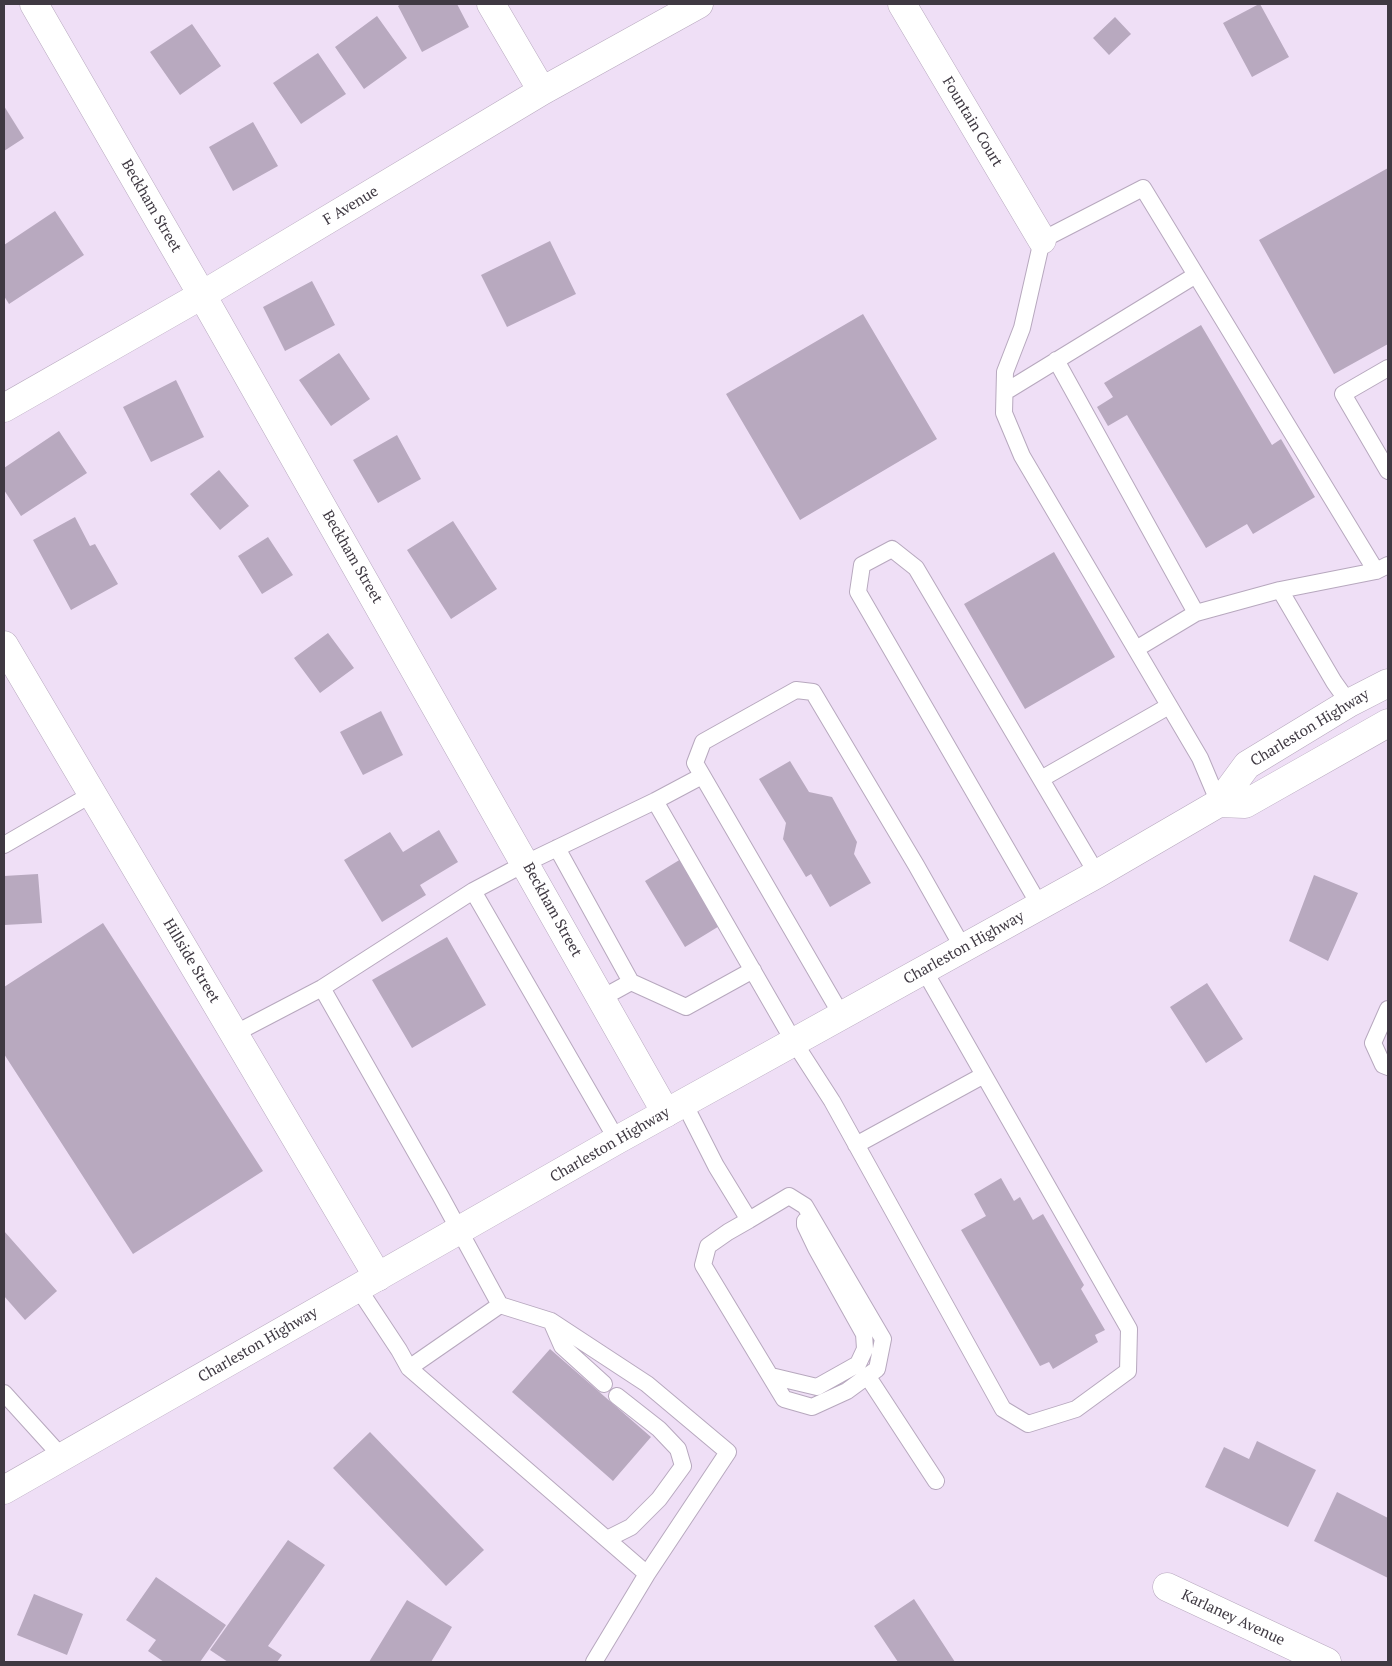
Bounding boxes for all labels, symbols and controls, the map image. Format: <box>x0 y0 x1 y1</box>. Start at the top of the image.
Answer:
street label: Fountain Court <box>938 74 1006 170</box>
street label: Beckham Street <box>117 156 185 256</box>
street label: F Avenue <box>320 183 382 229</box>
street label: Beckham Street <box>318 507 386 607</box>
street label: Charleston Highway <box>1248 686 1372 770</box>
street label: Beckham Street <box>519 860 585 960</box>
street label: Charleston Highway <box>901 907 1027 989</box>
street label: Hillside Street <box>159 916 223 1006</box>
street label: Charleston Highway <box>547 1103 673 1187</box>
street label: Charleston Highway <box>195 1303 321 1387</box>
street label: Karlaney Avenue <box>1179 1586 1287 1650</box>

